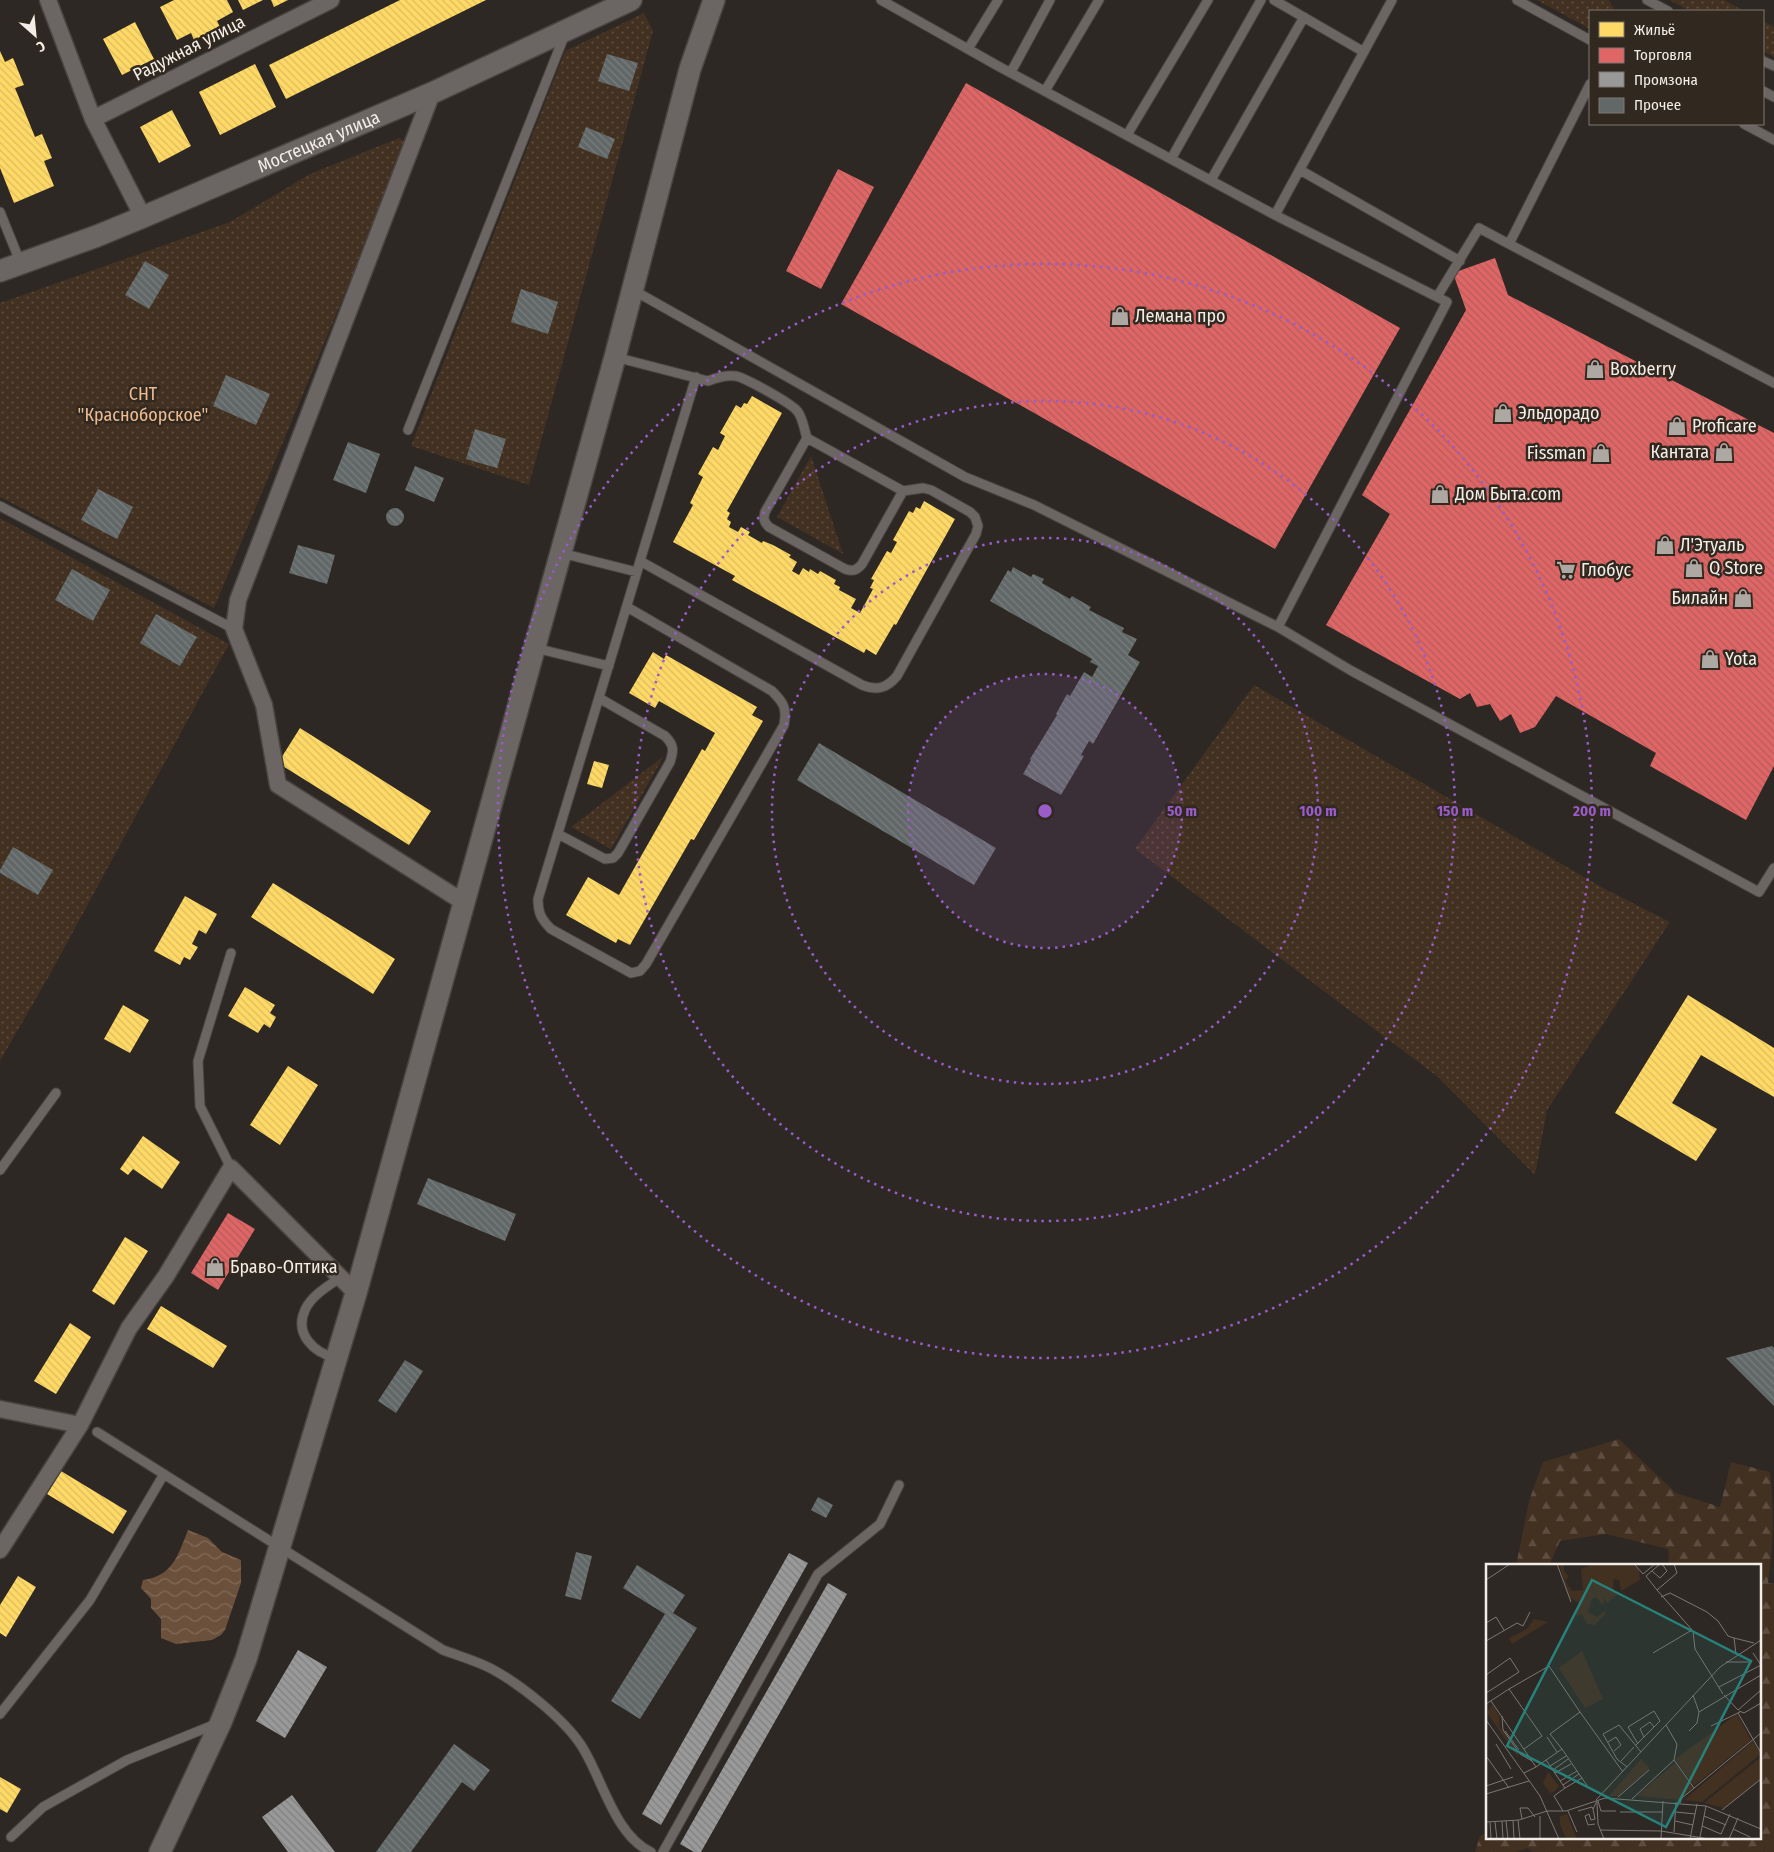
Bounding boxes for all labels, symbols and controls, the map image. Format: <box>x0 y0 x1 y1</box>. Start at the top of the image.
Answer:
north arrow <box>10 10 60 60</box>
street label: Радужная улица <box>129 10 249 86</box>
legend <box>1589 10 1764 125</box>
text: Жильё <box>1634 21 1675 39</box>
text: С <box>33 37 48 56</box>
text: Торговля <box>1634 46 1692 64</box>
text: Промзона <box>1634 71 1698 89</box>
text: Прочее <box>1634 96 1681 114</box>
street label: Мостецкая улица <box>254 106 383 178</box>
shop icon: Лемана про <box>1109 305 1131 327</box>
place label: Лемана про <box>1135 305 1225 327</box>
shop icon: Boxberry <box>1584 358 1606 380</box>
place label: Boxberry <box>1610 358 1676 380</box>
park label: СНТ "Красноборское" <box>78 383 208 426</box>
shop icon: Эльдорадо <box>1492 402 1514 424</box>
place label: Эльдорадо <box>1518 402 1599 424</box>
shop icon: Proficare <box>1666 415 1688 437</box>
place label: Proficare <box>1692 415 1757 437</box>
place label: Кантата <box>1650 441 1709 463</box>
shop icon: Кантата <box>1713 441 1735 463</box>
place label: Fissman <box>1527 442 1586 464</box>
shop icon: Fissman <box>1590 442 1612 464</box>
shop icon: Дом Быта.com <box>1429 483 1451 505</box>
place label: Дом Быта.com <box>1454 483 1561 505</box>
shop icon: Л'Этуаль <box>1654 534 1676 556</box>
place label: Л'Этуаль <box>1680 534 1744 556</box>
shop icon: Q Store <box>1683 557 1705 579</box>
place label: Q Store <box>1709 557 1763 579</box>
supermarket icon: Глобус <box>1555 559 1577 581</box>
place label: Глобус <box>1581 559 1631 581</box>
place label: Билайн <box>1672 587 1728 609</box>
shop icon: Билайн <box>1732 587 1754 609</box>
shop icon: Yota <box>1699 648 1721 670</box>
place label: Yota <box>1725 648 1757 670</box>
centre of rings <box>1036 802 1054 820</box>
text: 50 m <box>1167 802 1197 820</box>
text: 100 m <box>1299 802 1337 820</box>
text: 150 m <box>1437 802 1473 820</box>
text: 200 m <box>1572 802 1611 820</box>
shop icon: Браво-Оптика <box>204 1256 226 1278</box>
place label: Браво-Оптика <box>230 1256 338 1278</box>
inset map <box>1486 1564 1762 1840</box>

